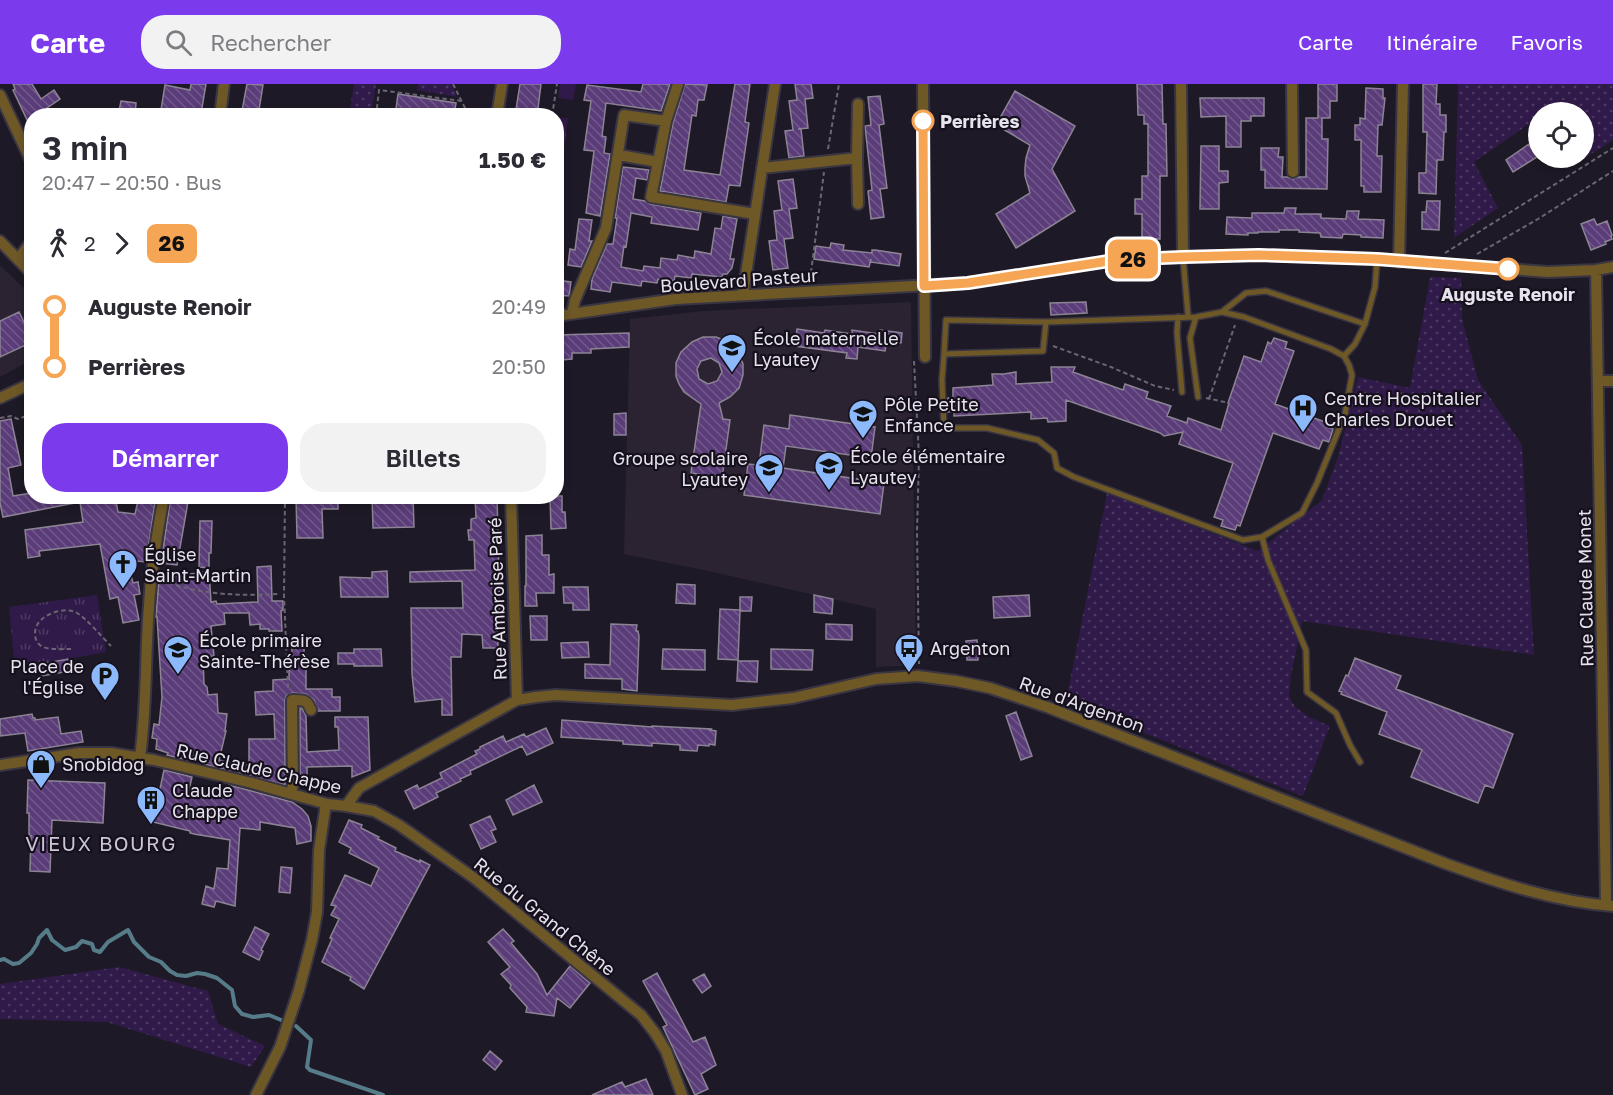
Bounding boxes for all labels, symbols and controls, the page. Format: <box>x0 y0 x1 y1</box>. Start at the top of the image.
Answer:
search box <box>141 15 561 69</box>
text: Carte <box>30 26 105 59</box>
icon: search <box>162 26 195 59</box>
text: Rechercher <box>210 29 331 56</box>
text: Carte <box>1298 29 1353 55</box>
text: Itinéraire <box>1386 29 1478 55</box>
text: Favoris <box>1511 29 1583 55</box>
map controls <box>1528 102 1594 168</box>
button: locate <box>1528 102 1594 168</box>
marker: Perrières <box>912 110 934 132</box>
place label: Perrières <box>940 110 1020 132</box>
text: 3 min <box>42 128 128 167</box>
text: 1.50 € <box>479 146 546 173</box>
text: 20:47 – 20:50 · Bus <box>42 170 222 194</box>
icon: walk <box>42 227 75 260</box>
icon: forward <box>105 227 138 260</box>
text: 26 <box>159 230 185 256</box>
text: 2 <box>84 231 96 255</box>
line badge: 26 <box>1106 240 1160 279</box>
text: 26 <box>1120 246 1146 272</box>
marker: Auguste Renoir <box>1497 258 1519 280</box>
street label: Boulevard Pasteur <box>659 264 819 296</box>
place label: Auguste Renoir <box>1441 283 1575 305</box>
text: Auguste Renoir <box>88 293 252 320</box>
text: 20:49 <box>492 294 546 318</box>
place label: École maternelle Lyautey <box>753 327 899 370</box>
school or university icon: École maternelle Lyautey <box>716 332 748 374</box>
text: Perrières <box>88 353 185 380</box>
text: 20:50 <box>492 354 546 378</box>
place label: Centre Hospitalier Charles Drouet <box>1324 387 1482 430</box>
hospital icon: Centre Hospitalier Charles Drouet <box>1287 392 1319 434</box>
place label: Pôle Petite Enfance <box>884 393 979 436</box>
school or university icon: Pôle Petite Enfance <box>847 398 879 440</box>
button: Démarrer <box>42 423 288 492</box>
button: Billets <box>300 423 546 492</box>
place label: École élémentaire Lyautey <box>850 445 1005 488</box>
place label: Groupe scolaire Lyautey <box>613 447 748 490</box>
school or university icon: École élémentaire Lyautey <box>813 450 845 492</box>
school or university icon: Groupe scolaire Lyautey <box>753 452 785 494</box>
street label: Rue Claude Monet <box>1573 509 1597 667</box>
street label: Rue Ambroise Paré <box>483 517 511 681</box>
place label: Église Saint-Martin <box>144 543 251 586</box>
church icon: Église Saint-Martin <box>107 548 139 590</box>
place label: École primaire Sainte-Thérèse <box>199 629 330 672</box>
bus stop icon: Argenton <box>893 632 925 674</box>
school or university icon: École primaire Sainte-Thérèse <box>162 634 194 676</box>
place label: Argenton <box>930 637 1010 659</box>
place label: Place de l'Église <box>10 655 84 698</box>
parking icon: Place de l'Église <box>89 660 121 702</box>
street label: Rue d'Argenton <box>1016 671 1148 737</box>
street label: Rue Claude Chappe <box>174 738 344 798</box>
shop icon: Snobidog <box>25 748 57 790</box>
place label: Snobidog <box>62 753 144 775</box>
place label: Claude Chappe <box>172 779 238 822</box>
building icon: Claude Chappe <box>135 784 167 826</box>
district label: VIEUX BOURG <box>25 831 177 855</box>
street label: Rue du Grand Chêne <box>470 852 620 980</box>

